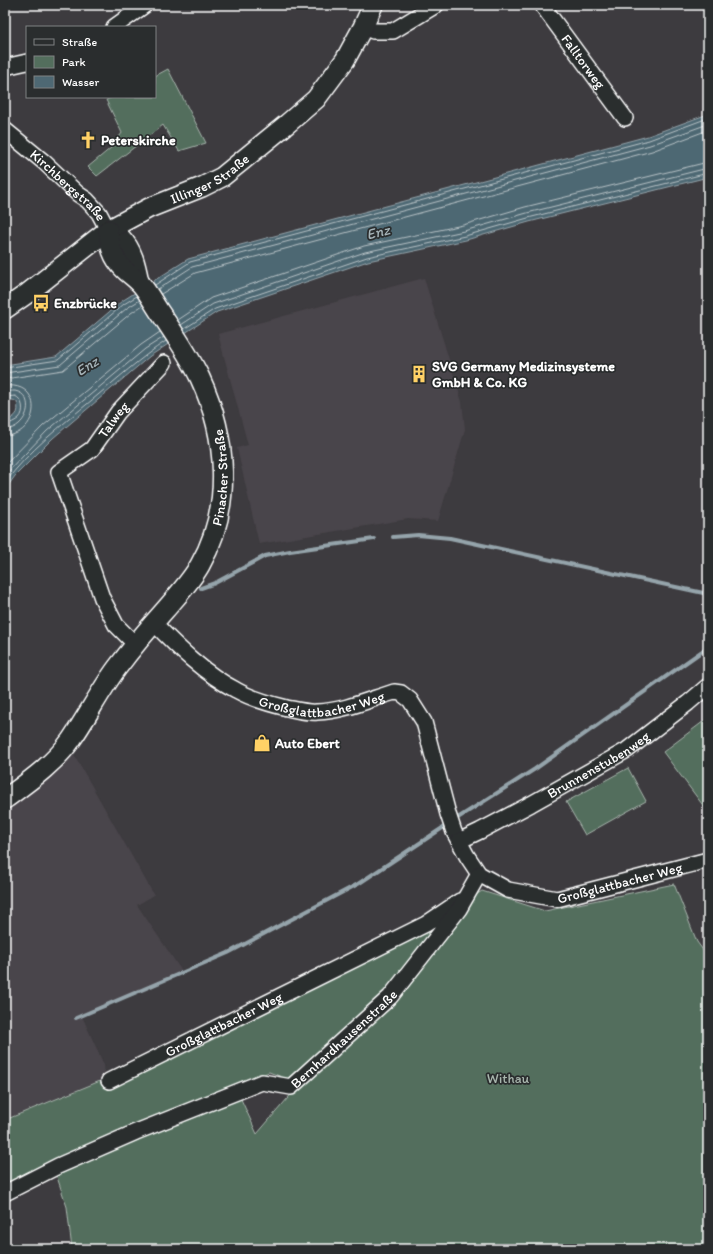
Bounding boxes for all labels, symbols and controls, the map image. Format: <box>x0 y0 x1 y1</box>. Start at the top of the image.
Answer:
legend <box>26 26 156 98</box>
street label: Falltorweg <box>557 31 609 93</box>
text: Straße <box>62 35 97 49</box>
text: Park <box>62 55 86 69</box>
text: Wasser <box>62 75 99 89</box>
church icon: Peterskirche <box>78 130 98 150</box>
place label: Peterskirche <box>101 132 176 149</box>
street label: Kirchbergstraße <box>26 146 110 224</box>
street label: Illinger Straße <box>168 150 253 208</box>
water label: Enz <box>364 220 393 244</box>
bus stop icon: Enzbrücke <box>31 293 51 313</box>
place label: Enzbrücke <box>54 295 117 312</box>
water label: Enz <box>72 352 103 380</box>
place label: SVG Germany Medizinsysteme GmbH & Co. KG <box>432 358 615 391</box>
building icon: SVG Germany Medizinsysteme GmbH & Co. KG <box>409 364 429 384</box>
street label: Talweg <box>95 397 133 441</box>
street label: Pinacher Straße <box>208 427 232 528</box>
street label: Großglattbacher Weg <box>257 687 388 721</box>
street label: Brunnenstubenweg <box>544 727 654 802</box>
shop icon: Auto Ebert <box>252 733 272 753</box>
place label: Auto Ebert <box>274 735 341 752</box>
street label: Großglattbacher Weg <box>555 859 685 908</box>
street label: Bernhardhausenstraße <box>287 986 402 1092</box>
street label: Großglattbacher Weg <box>163 988 286 1061</box>
park label: Withau <box>487 1070 530 1087</box>

